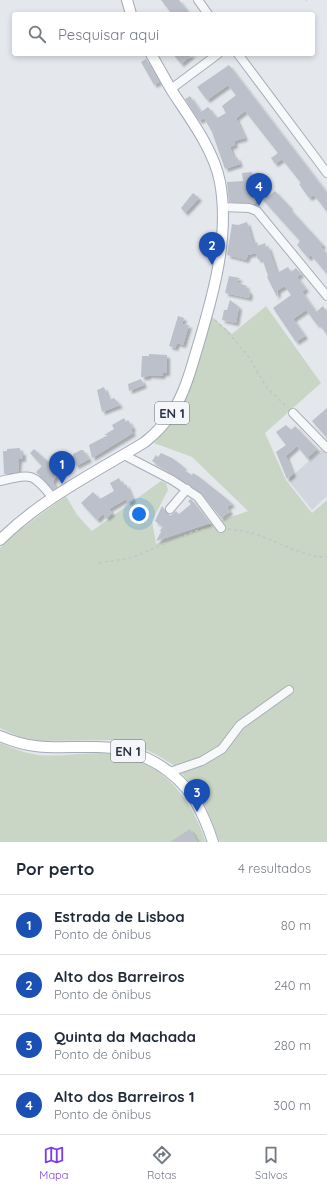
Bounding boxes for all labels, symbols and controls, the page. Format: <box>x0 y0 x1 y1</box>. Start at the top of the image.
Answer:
search box <box>12 12 315 56</box>
icon: search <box>26 23 48 45</box>
text: Pesquisar aqui <box>58 25 159 44</box>
pin: 4 <box>246 173 272 206</box>
pin: 2 <box>199 232 225 265</box>
road number: EN 1 <box>155 402 189 424</box>
pin: 1 <box>49 451 75 484</box>
your location <box>129 504 149 524</box>
road number: EN 1 <box>111 740 145 762</box>
pin: 3 <box>184 779 210 812</box>
text: Por perto <box>16 858 94 879</box>
text: 4 resultados <box>238 860 311 876</box>
text: Estrada de Lisboa <box>54 907 185 926</box>
text: 1 <box>26 917 32 933</box>
text: 80 m <box>281 917 311 933</box>
text: Ponto de ônibus <box>54 926 151 942</box>
text: Alto dos Barreiros <box>54 967 185 986</box>
text: 2 <box>25 977 33 993</box>
text: 240 m <box>274 977 311 993</box>
text: Ponto de ônibus <box>54 986 151 1002</box>
text: Quinta da Machada <box>54 1027 196 1046</box>
text: 3 <box>26 1037 32 1053</box>
text: 280 m <box>274 1037 311 1053</box>
text: Ponto de ônibus <box>54 1046 151 1062</box>
text: Alto dos Barreiros 1 <box>54 1087 195 1106</box>
text: 4 <box>25 1097 33 1113</box>
text: 300 m <box>273 1097 311 1113</box>
text: Ponto de ônibus <box>54 1106 151 1122</box>
tab: Mapa <box>39 1144 68 1182</box>
tab: Rotas <box>147 1144 176 1182</box>
tab: Salvos <box>255 1144 288 1182</box>

